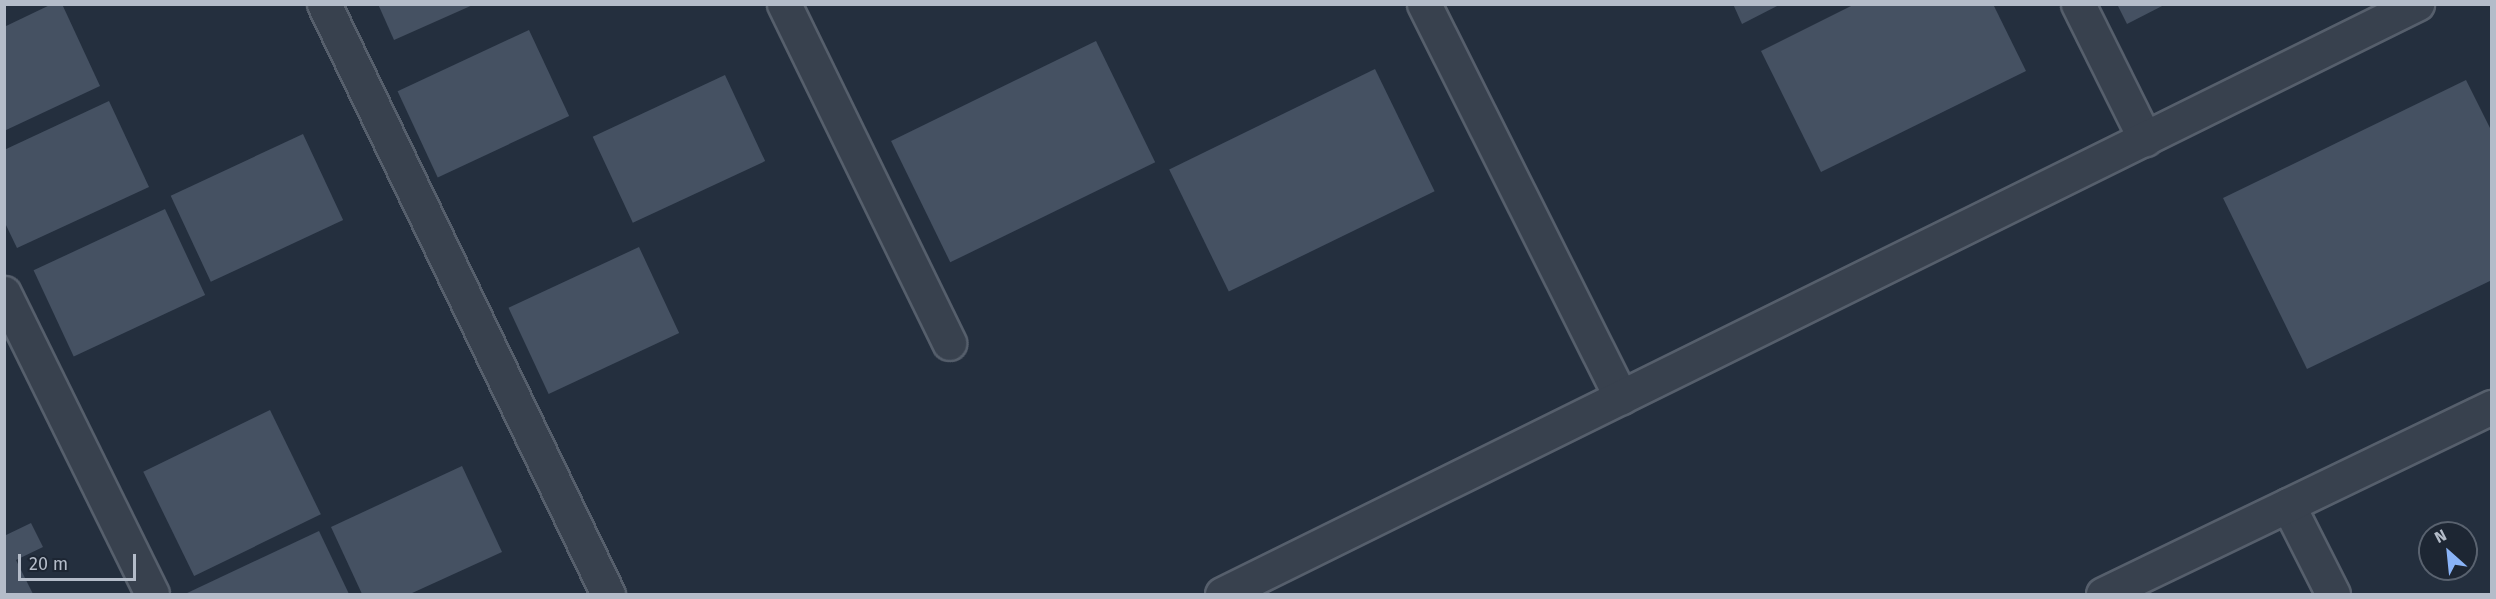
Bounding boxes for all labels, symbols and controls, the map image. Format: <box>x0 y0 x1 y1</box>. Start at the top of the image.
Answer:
north arrow <box>2418 521 2478 581</box>
text: N <box>2431 525 2450 547</box>
scale bar <box>21 542 140 580</box>
text: 20 m <box>29 553 68 575</box>

